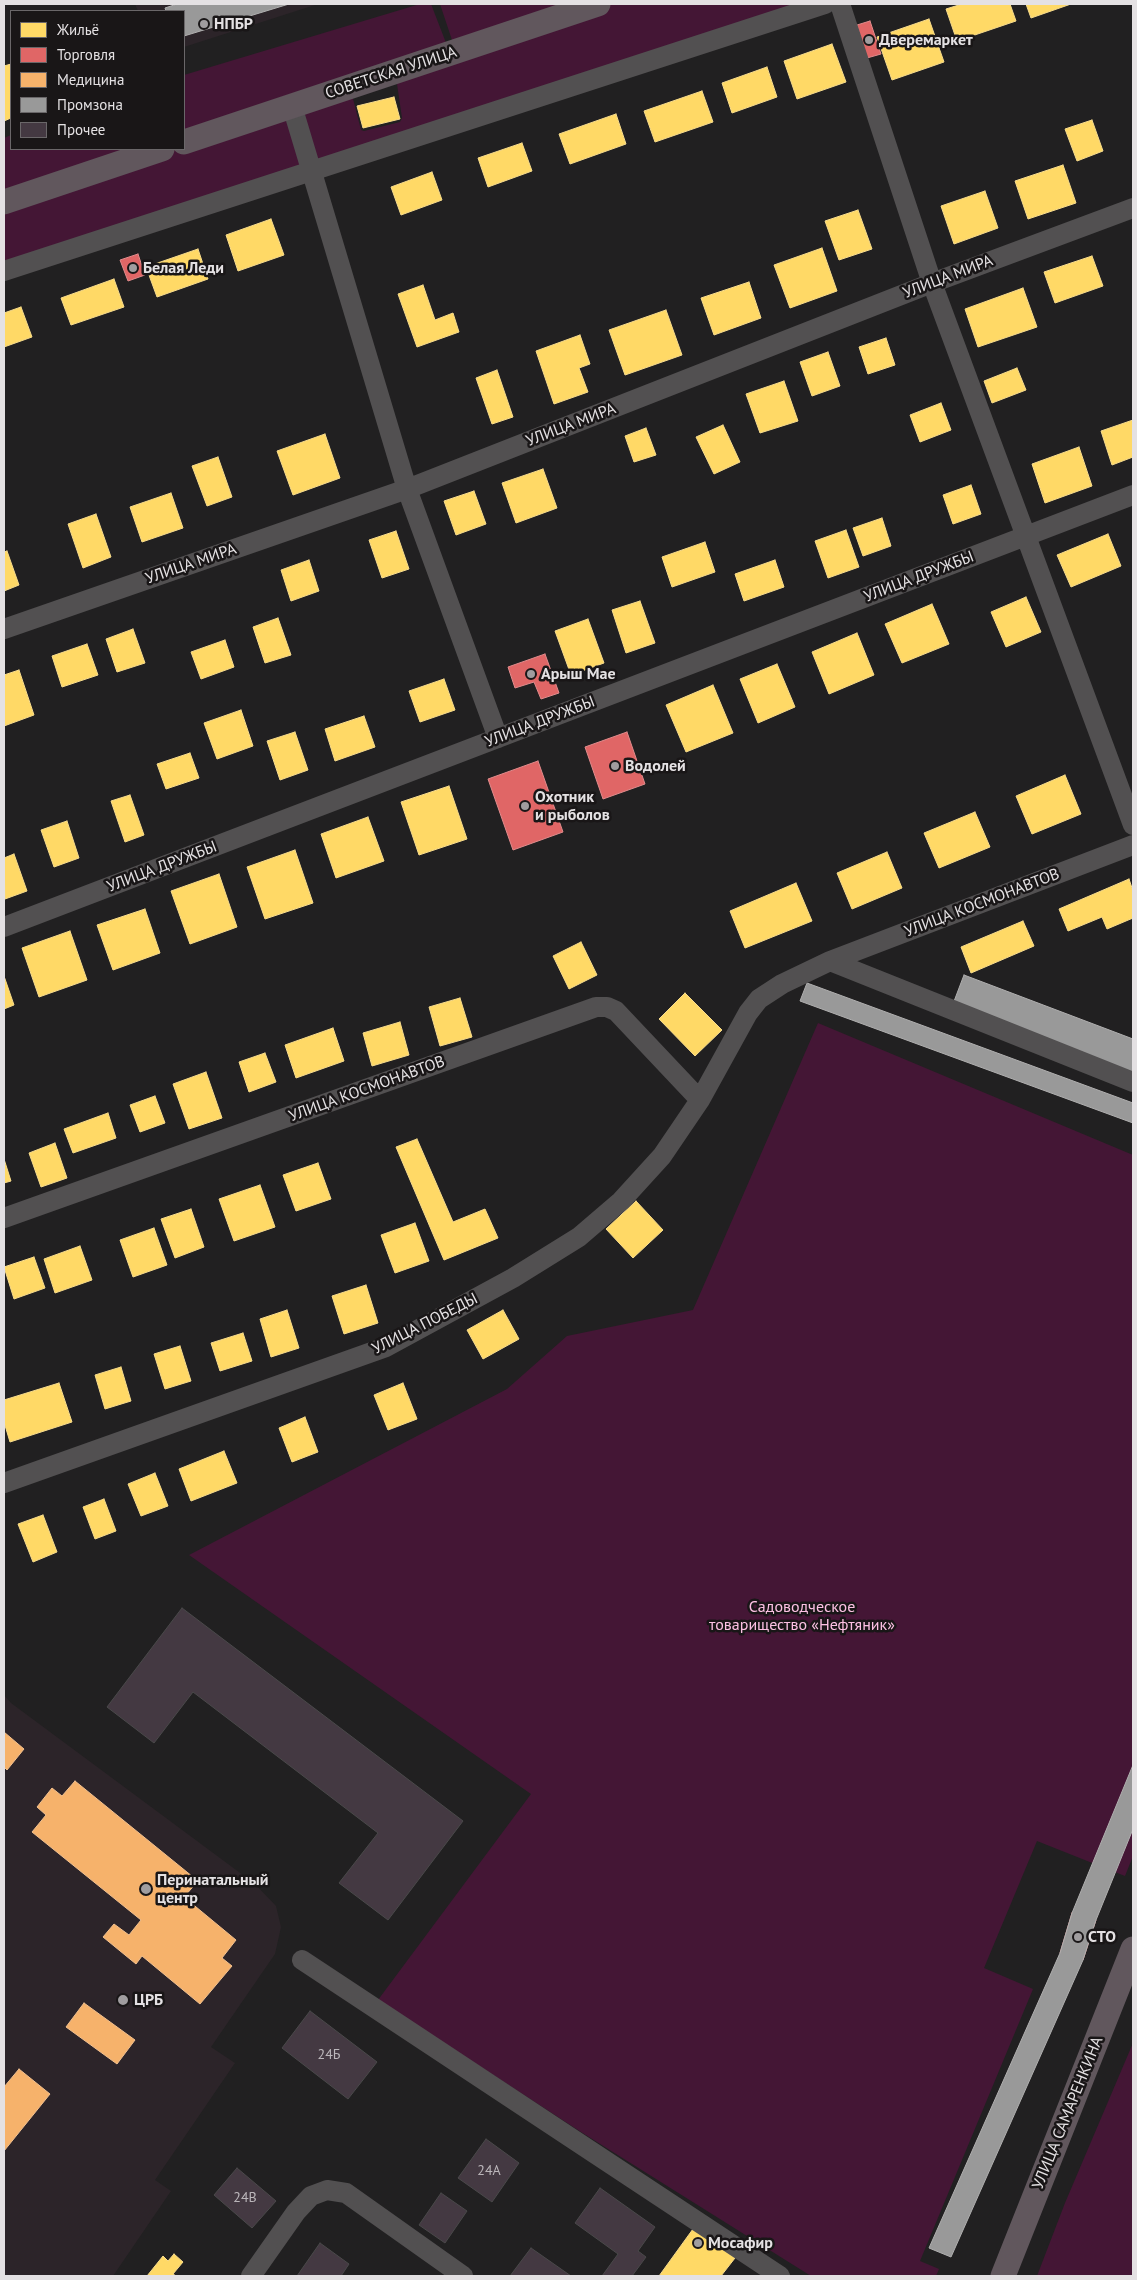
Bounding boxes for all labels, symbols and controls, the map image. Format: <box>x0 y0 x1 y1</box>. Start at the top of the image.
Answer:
legend <box>10 10 185 150</box>
place label: НПБР <box>214 14 253 34</box>
marker: НПБР <box>198 18 210 30</box>
text: Жильё <box>57 20 99 39</box>
place label: Дверемаркет <box>879 30 973 50</box>
marker: Дверемаркет <box>863 34 875 46</box>
street label: СОВЕТСКАЯ УЛИЦА <box>323 43 459 103</box>
text: Торговля <box>57 45 115 64</box>
text: Медицина <box>57 70 124 89</box>
text: Промзона <box>57 95 123 114</box>
text: Прочее <box>57 120 105 139</box>
street label: УЛИЦА МИРА <box>900 251 996 303</box>
place label: Белая Леди <box>143 258 224 278</box>
marker: Белая Леди <box>127 262 139 274</box>
street label: УЛИЦА МИРА <box>523 399 619 451</box>
street label: УЛИЦА МИРА <box>143 540 239 588</box>
street label: УЛИЦА ДРУЖБЫ <box>861 547 977 607</box>
place label: Арыш Мае <box>541 664 616 684</box>
marker: Арыш Мае <box>525 668 537 680</box>
street label: УЛИЦА ДРУЖБЫ <box>482 692 598 752</box>
place label: Водолей <box>625 756 686 776</box>
marker: Водолей <box>609 760 621 772</box>
place label: Охотник и рыболов <box>535 787 610 825</box>
marker: Охотник и рыболов <box>519 800 531 812</box>
street label: УЛИЦА ДРУЖБЫ <box>104 837 220 897</box>
street label: УЛИЦА КОСМОНАВТОВ <box>902 865 1062 941</box>
street label: УЛИЦА КОСМОНАВТОВ <box>286 1052 448 1126</box>
street label: УЛИЦА ПОБЕДЫ <box>369 1289 481 1359</box>
park label: Садоводческое товарищество «Нефтяник» <box>709 1597 895 1635</box>
place label: Перинатальный центр <box>157 1870 269 1908</box>
marker: Перинатальный центр <box>139 1882 153 1896</box>
place label: СТО <box>1088 1927 1116 1947</box>
marker: СТО <box>1072 1931 1084 1943</box>
place label: ЦРБ <box>134 1990 163 2010</box>
marker: ЦРБ <box>116 1993 130 2007</box>
street label: УЛИЦА САМАРЕНКИНА <box>1029 2034 1107 2192</box>
house number: 24Б <box>318 2047 340 2063</box>
house number: 24А <box>477 2163 501 2179</box>
house number: 24В <box>233 2190 257 2206</box>
place label: Мосафир <box>708 2233 773 2253</box>
marker: Мосафир <box>692 2237 704 2249</box>

